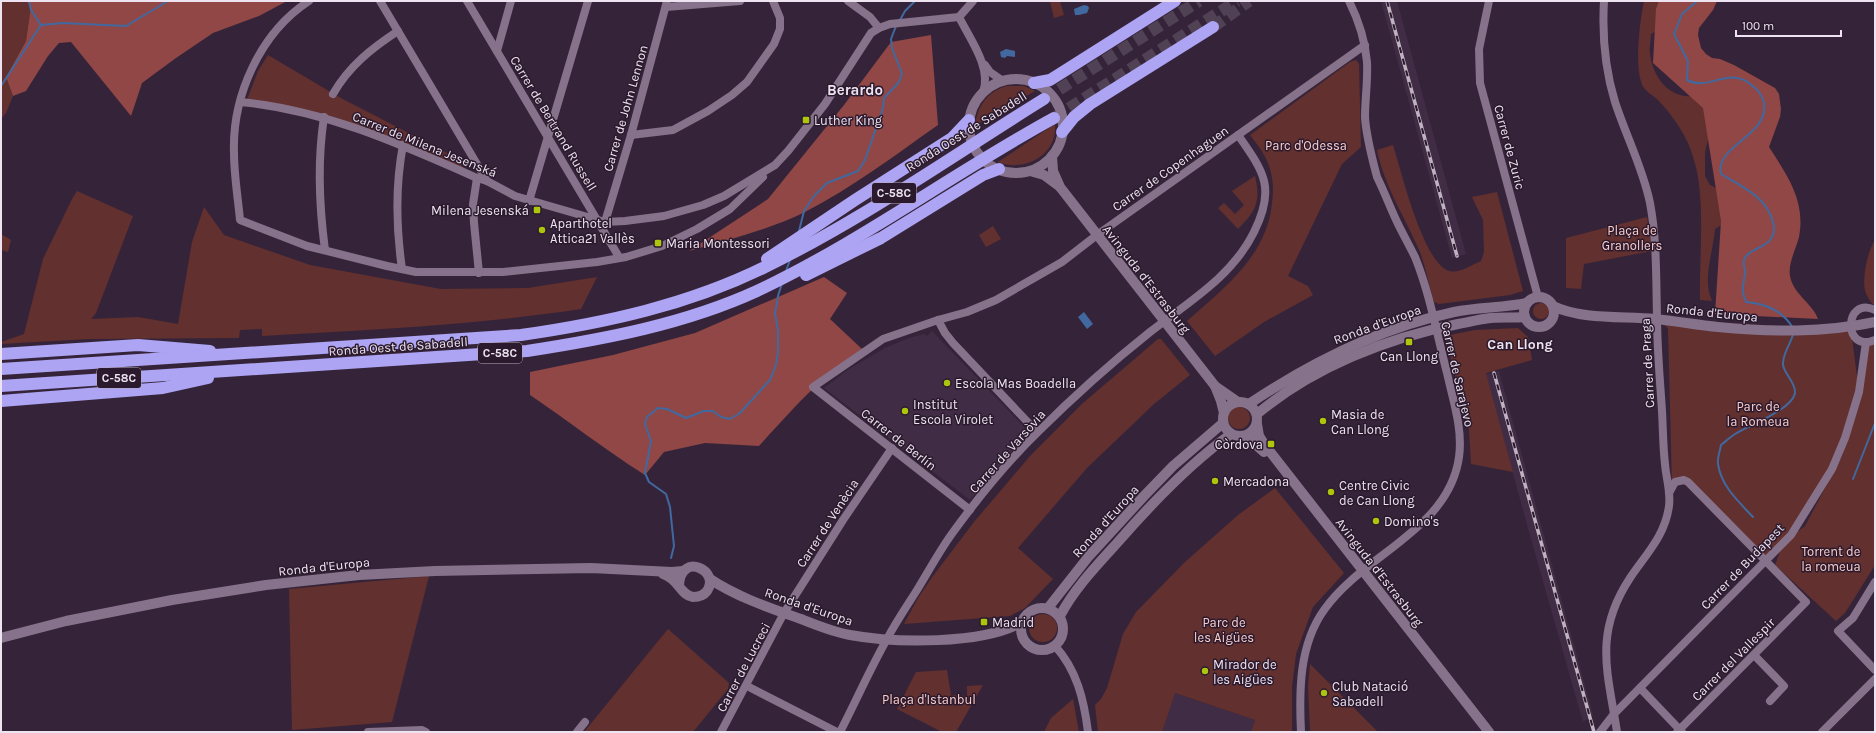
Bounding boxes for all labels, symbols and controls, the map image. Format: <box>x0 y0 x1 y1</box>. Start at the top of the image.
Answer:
scale bar <box>1736 12 1841 38</box>
text: 100 m <box>1742 19 1774 33</box>
street label: Carrer de John Lennon <box>600 43 651 173</box>
street label: Carrer de Bertrand Russell <box>507 53 600 193</box>
district label: Berardo <box>827 81 883 99</box>
street label: Ronda Oest de Sabadell <box>903 88 1029 175</box>
street label: Carrer de Zuric <box>1491 103 1528 191</box>
street label: Carrer de Milena Jesenská <box>350 109 499 180</box>
place label: Luther King <box>814 113 883 128</box>
marker: Luther King <box>801 115 811 125</box>
street label: Carrer de Copenhaguen <box>1109 123 1231 214</box>
park label: Parc d'Odessa <box>1265 138 1347 153</box>
road number: C-58C <box>872 183 916 203</box>
place label: Milena Jesenská <box>431 203 529 218</box>
marker: Milena Jesenská <box>532 205 542 215</box>
place label: Aparthotel Attica21 Vallès <box>550 216 635 246</box>
street label: Avinguda d'Estrasburg <box>1100 222 1194 337</box>
park label: Plaça de Granollers <box>1602 223 1662 253</box>
marker: Aparthotel Attica21 Vallès <box>537 225 547 235</box>
place label: Maria Montessori <box>666 236 770 251</box>
marker: Maria Montessori <box>653 238 663 248</box>
street label: Ronda d'Europa <box>1665 300 1759 325</box>
street label: Ronda d'Europa <box>1331 302 1423 347</box>
street label: Carrer de Praga <box>1638 318 1657 408</box>
street label: Carrer de Sarajevo <box>1438 320 1477 428</box>
street label: Ronda Oest de Sabadell <box>328 334 468 359</box>
district label: Can Llong <box>1487 336 1553 353</box>
marker: Can Llong <box>1404 337 1414 347</box>
road number: C-58C <box>478 343 522 363</box>
place label: Can Llong <box>1380 349 1439 364</box>
road number: C-58C <box>97 368 141 388</box>
place label: Escola Mas Boadella <box>955 376 1076 391</box>
marker: Escola Mas Boadella <box>942 378 952 388</box>
place label: Institut Escola Virolet <box>913 397 993 427</box>
park label: Parc de la Romeua <box>1727 399 1789 429</box>
street label: Carrer de Berlín <box>858 405 939 473</box>
marker: Institut Escola Virolet <box>900 406 910 416</box>
street label: Carrer de Varsòvia <box>966 407 1049 496</box>
place label: Masia de Can Llong <box>1331 407 1390 437</box>
marker: Masia de Can Llong <box>1318 416 1328 426</box>
place label: Còrdova <box>1215 437 1263 452</box>
marker: Còrdova <box>1266 439 1276 449</box>
place label: Mercadona <box>1223 474 1289 489</box>
street label: Carrer de Venècia <box>793 476 862 570</box>
marker: Mercadona <box>1210 476 1220 486</box>
place label: Centre Civic de Can Llong <box>1339 478 1415 508</box>
street label: Ronda d'Europa <box>1069 482 1142 561</box>
marker: Centre Civic de Can Llong <box>1326 487 1336 497</box>
place label: Domino's <box>1384 514 1439 529</box>
street label: Avinguda d'Estrasburg <box>1333 515 1427 630</box>
marker: Domino's <box>1371 516 1381 526</box>
street label: Carrer de Budapest <box>1698 520 1787 612</box>
park label: Torrent de la romeua <box>1801 544 1861 574</box>
street label: Ronda d'Europa <box>277 554 371 579</box>
street label: Ronda d'Europa <box>763 584 855 629</box>
place label: Madrid <box>992 615 1034 630</box>
park label: Parc de les Aigües <box>1194 615 1254 645</box>
street label: Carrer del Vallespir <box>1689 615 1778 704</box>
marker: Madrid <box>979 617 989 627</box>
street label: Carrer de Lucreci <box>714 620 773 714</box>
place label: Mirador de les Aigües <box>1213 657 1277 687</box>
marker: Mirador de les Aigües <box>1200 666 1210 676</box>
place label: Club Natació Sabadell <box>1332 679 1408 709</box>
marker: Club Natació Sabadell <box>1319 688 1329 698</box>
park label: Plaça d'Istanbul <box>882 692 976 707</box>

